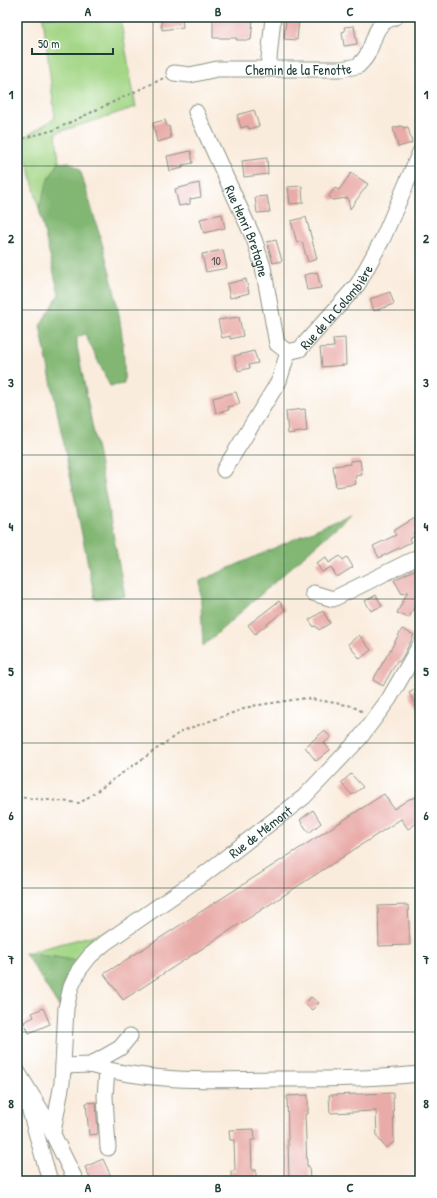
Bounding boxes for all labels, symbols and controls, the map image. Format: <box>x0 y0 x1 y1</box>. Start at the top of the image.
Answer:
text: A <box>85 2 92 20</box>
text: B <box>215 2 222 20</box>
text: C <box>346 2 354 20</box>
scale bar <box>32 30 113 56</box>
text: 50 m <box>38 35 59 52</box>
street label: Chemin de la Fenotte <box>245 58 353 79</box>
text: 1 <box>9 85 14 103</box>
text: 1 <box>424 85 429 103</box>
street label: Rue Henri Bretagne <box>221 182 274 279</box>
text: 2 <box>8 229 15 247</box>
text: 2 <box>423 229 430 247</box>
house number: 10 <box>211 252 221 269</box>
street label: Rue de la Colombière <box>295 261 377 353</box>
text: 3 <box>8 373 14 391</box>
text: 3 <box>423 373 429 391</box>
text: 4 <box>9 517 14 535</box>
text: 4 <box>424 517 429 535</box>
text: 5 <box>8 662 14 680</box>
text: 5 <box>423 662 429 680</box>
street label: Rue de Mémont <box>224 801 296 862</box>
text: 6 <box>8 806 14 824</box>
text: 6 <box>423 806 429 824</box>
text: 7 <box>7 950 15 968</box>
text: 7 <box>422 950 430 968</box>
text: 8 <box>8 1094 14 1112</box>
text: 8 <box>423 1094 429 1112</box>
text: A <box>85 1178 92 1196</box>
text: B <box>215 1178 222 1196</box>
text: C <box>346 1178 354 1196</box>

